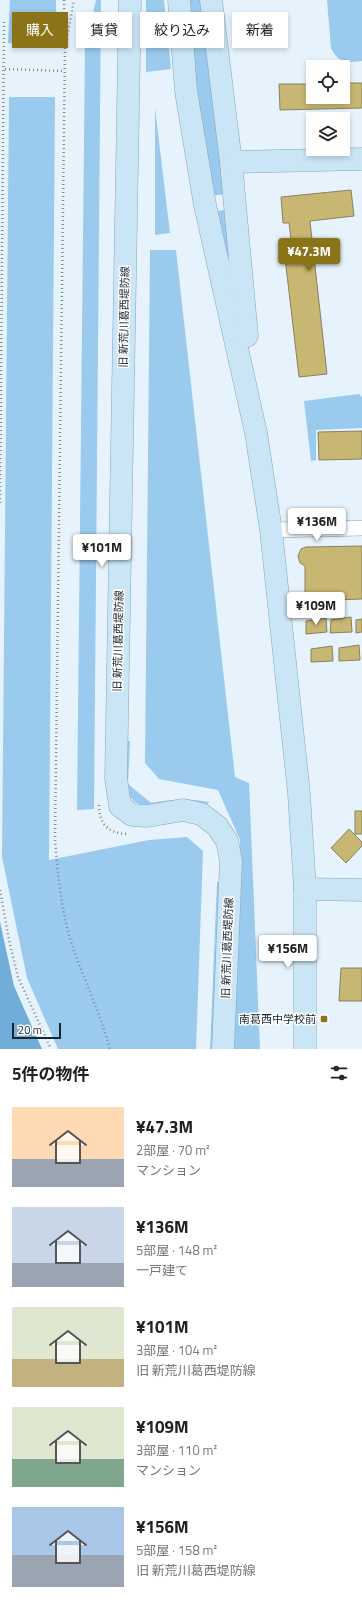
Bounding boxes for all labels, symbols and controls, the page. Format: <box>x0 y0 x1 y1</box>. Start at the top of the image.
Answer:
chip: 購入 <box>12 12 68 48</box>
chip: 賃貸 <box>76 12 132 48</box>
chip: 絞り込み <box>140 12 224 48</box>
chip: 新着 <box>232 12 288 48</box>
map controls <box>306 60 350 156</box>
button: locate <box>306 60 350 104</box>
button: layers <box>306 112 350 156</box>
pin: ¥47.3M <box>276 238 342 272</box>
text: ¥47.3M <box>287 241 331 261</box>
street label: 旧 新荒川葛西堤防線 <box>115 266 133 368</box>
pin: ¥136M <box>289 508 345 542</box>
text: ¥136M <box>297 511 337 531</box>
pin: ¥101M <box>74 534 130 568</box>
text: ¥101M <box>82 537 122 557</box>
street label: 旧 新荒川葛西堤防線 <box>109 590 127 692</box>
pin: ¥109M <box>288 592 344 626</box>
text: ¥109M <box>296 595 336 615</box>
street label: 旧 新荒川葛西堤防線 <box>217 897 237 999</box>
pin: ¥156M <box>260 935 316 969</box>
text: ¥156M <box>268 938 308 958</box>
place label: 南葛西中学校前 <box>239 1011 316 1027</box>
marker: 南葛西中学校前 <box>319 1014 329 1024</box>
scale bar <box>12 1021 61 1040</box>
text: 20 m <box>18 1022 42 1038</box>
text: 5件の物件 <box>12 1061 90 1087</box>
icon: filters <box>328 1062 350 1084</box>
text: ¥47.3M <box>136 1114 193 1140</box>
icon: home <box>44 1123 92 1171</box>
text: 2部屋 · 70 m² <box>136 1140 210 1160</box>
text: マンション <box>136 1160 201 1180</box>
text: ¥136M <box>136 1214 189 1240</box>
icon: home <box>44 1223 92 1271</box>
text: 5部屋 · 148 m² <box>136 1240 217 1260</box>
text: 一戸建て <box>136 1260 188 1280</box>
text: ¥101M <box>136 1314 189 1340</box>
icon: home <box>44 1323 92 1371</box>
text: 3部屋 · 104 m² <box>136 1340 217 1360</box>
text: 旧 新荒川葛西堤防線 <box>136 1360 256 1380</box>
text: ¥109M <box>136 1414 189 1440</box>
icon: home <box>44 1423 92 1471</box>
text: 3部屋 · 110 m² <box>136 1440 217 1460</box>
text: マンション <box>136 1460 201 1480</box>
text: ¥156M <box>136 1514 189 1540</box>
icon: home <box>44 1523 92 1571</box>
text: 5部屋 · 158 m² <box>136 1540 217 1560</box>
text: 旧 新荒川葛西堤防線 <box>136 1560 256 1580</box>

